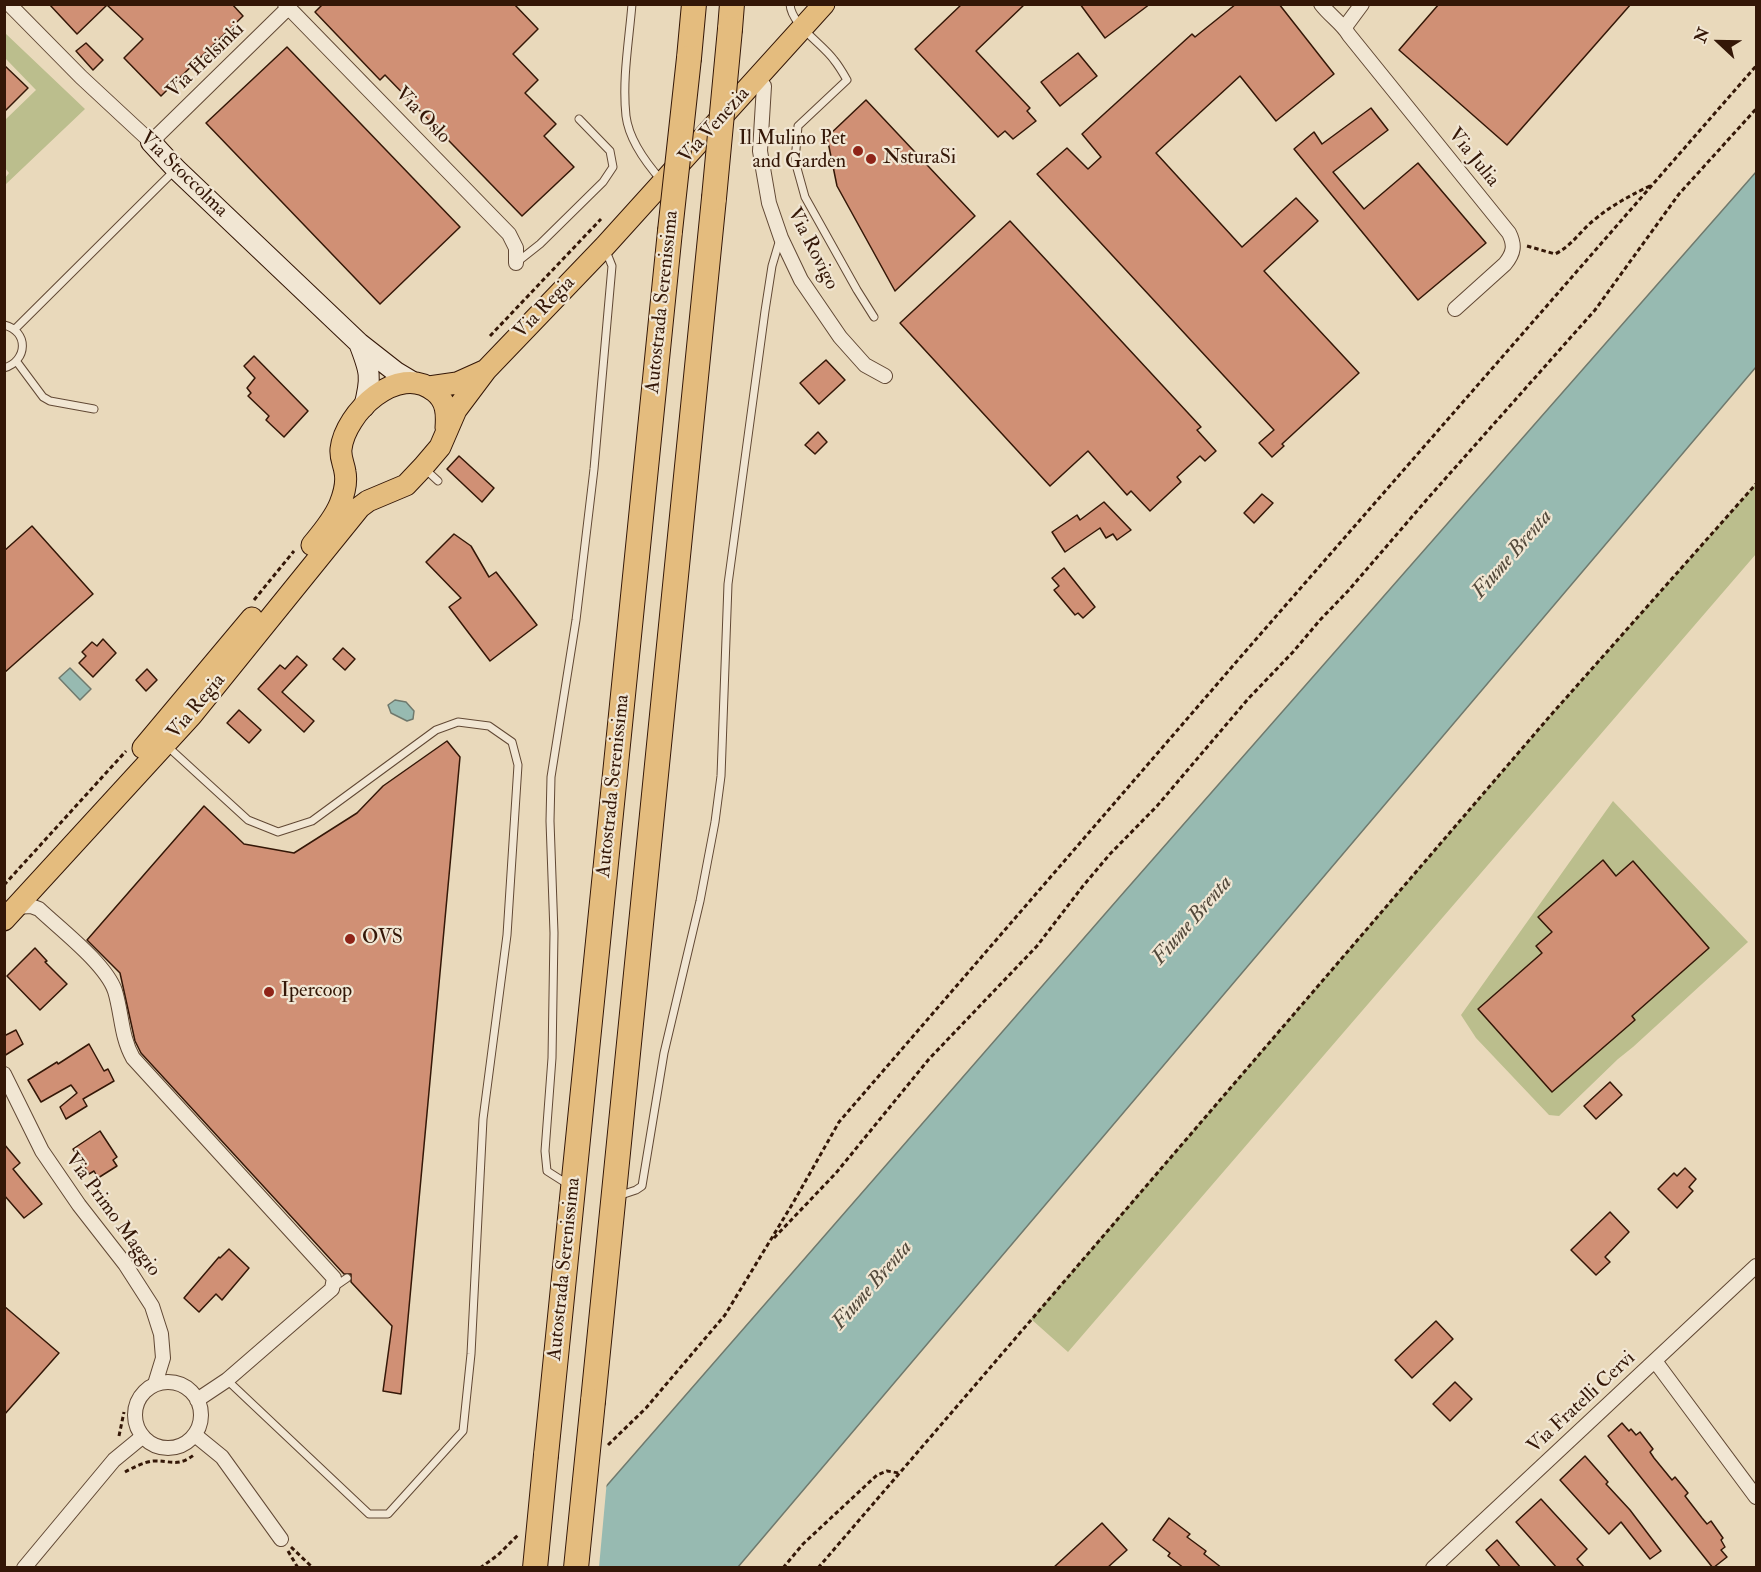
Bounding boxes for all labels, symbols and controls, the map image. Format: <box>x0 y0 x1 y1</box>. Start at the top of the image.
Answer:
north arrow <box>1689 12 1749 72</box>
street label: Via Helsinki <box>162 18 250 104</box>
text: N <box>1690 25 1714 46</box>
street label: Via Oslo <box>389 83 455 149</box>
street label: Via Venezia <box>674 83 756 169</box>
street label: Via Julia <box>1442 124 1504 192</box>
street label: Via Stoccolma <box>134 127 232 223</box>
place label: Il Mulino Pet and Garden <box>739 128 846 175</box>
marker: Il Mulino Pet and Garden <box>851 144 865 158</box>
place label: NsturaSi <box>883 147 956 171</box>
marker: NsturaSi <box>864 152 878 166</box>
street label: Via Rovigo <box>781 204 843 294</box>
street label: Autostrada Serenissima <box>641 209 685 395</box>
street label: Via Regia <box>509 272 581 344</box>
water label: Fiume Brenta <box>1468 505 1558 605</box>
street label: Via Regia <box>163 670 231 744</box>
street label: Autostrada Serenissima <box>592 693 636 879</box>
water label: Fiume Brenta <box>1148 871 1238 971</box>
place label: OVS <box>362 927 403 951</box>
marker: OVS <box>343 932 357 946</box>
place label: Ipercoop <box>281 980 352 1004</box>
marker: Ipercoop <box>262 985 276 999</box>
street label: Via Primo Maggio <box>59 1148 165 1282</box>
street label: Autostrada Serenissima <box>543 1176 587 1362</box>
water label: Fiume Brenta <box>828 1236 918 1336</box>
street label: Via Fratelli Cervi <box>1523 1347 1641 1459</box>

